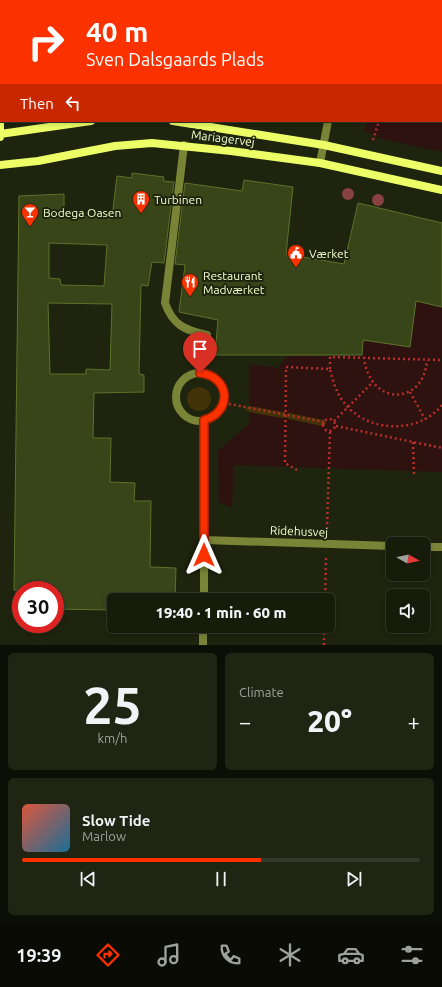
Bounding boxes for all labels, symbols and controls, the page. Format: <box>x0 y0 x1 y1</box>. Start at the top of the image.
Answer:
icon: right <box>20 16 72 68</box>
text: 40 m <box>86 16 148 47</box>
text: Sven Dalsgaards Plads <box>86 49 264 69</box>
icon: left <box>62 92 84 114</box>
text: Then <box>20 95 54 112</box>
street label: Mariagervej <box>190 128 256 148</box>
building icon: Turbinen <box>131 189 151 214</box>
place label: Turbinen <box>154 193 202 206</box>
bar icon: Bodega Oasen <box>20 202 40 227</box>
place label: Bodega Oasen <box>43 206 121 219</box>
public building icon: Værket <box>286 243 306 268</box>
place label: Værket <box>309 247 349 260</box>
place label: Restaurant Madværket <box>203 269 265 296</box>
restaurant icon: Restaurant Madværket <box>180 272 200 297</box>
pin <box>183 332 217 373</box>
icon: arrive <box>189 338 211 360</box>
street label: Ridehusvej <box>270 523 328 539</box>
position arrow <box>183 534 225 576</box>
north arrow <box>386 537 430 581</box>
map controls <box>386 537 430 633</box>
speed limit sign: 30 <box>12 581 64 633</box>
button: sound <box>386 589 430 633</box>
text: 19:40 · 1 min · 60 m <box>156 604 286 621</box>
text: 25 <box>83 676 142 734</box>
text: Climate <box>239 685 284 699</box>
text: 20° <box>307 704 352 738</box>
text: − <box>239 709 251 734</box>
text: + <box>408 709 420 734</box>
text: km/h <box>97 731 128 745</box>
text: Slow Tide <box>82 812 150 829</box>
text: Marlow <box>82 829 126 843</box>
icon: previous <box>77 868 99 890</box>
icon: pause <box>210 868 232 890</box>
icon: next <box>343 868 365 890</box>
icon: directions <box>94 941 122 969</box>
icon: music <box>155 941 183 969</box>
icon: phone <box>216 941 244 969</box>
icon: climate <box>276 941 304 969</box>
icon: car <box>337 941 365 969</box>
icon: filters <box>398 941 426 969</box>
text: 19:39 <box>16 945 61 965</box>

